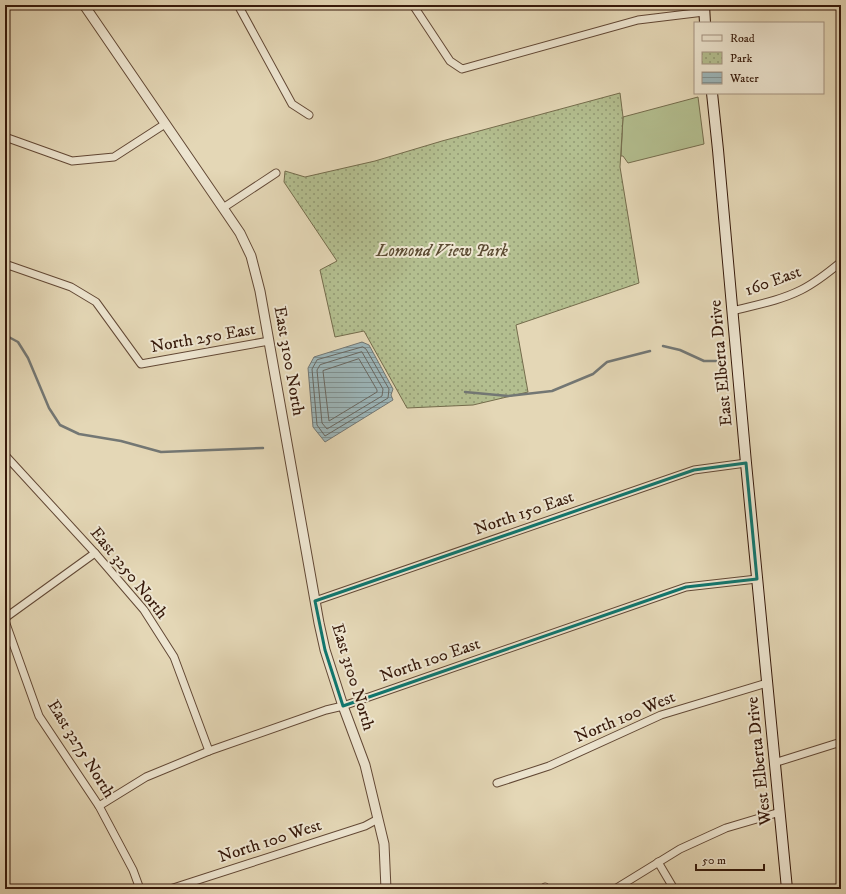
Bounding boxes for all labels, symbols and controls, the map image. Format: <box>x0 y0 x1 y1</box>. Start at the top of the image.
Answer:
legend <box>694 22 824 94</box>
text: Road <box>730 31 755 46</box>
text: Park <box>730 51 752 66</box>
text: Water <box>729 71 759 86</box>
park label: Lomond View Park <box>375 240 509 262</box>
street label: 160 East <box>742 261 805 301</box>
street label: East Elberta Drive <box>705 299 737 427</box>
street label: East 3100 North <box>269 304 309 418</box>
street label: North 250 East <box>149 318 258 358</box>
street label: North 150 East <box>471 486 577 540</box>
street label: East 3250 North <box>85 522 173 624</box>
street label: East 3100 North <box>326 621 380 733</box>
street label: North 100 East <box>377 632 484 687</box>
street label: North 100 West <box>571 686 679 748</box>
street label: East 3275 North <box>42 696 120 802</box>
street label: West Elberta Drive <box>741 696 777 827</box>
street label: North 100 West <box>216 814 325 868</box>
scale bar <box>696 846 764 872</box>
text: 50 m <box>702 853 726 868</box>

